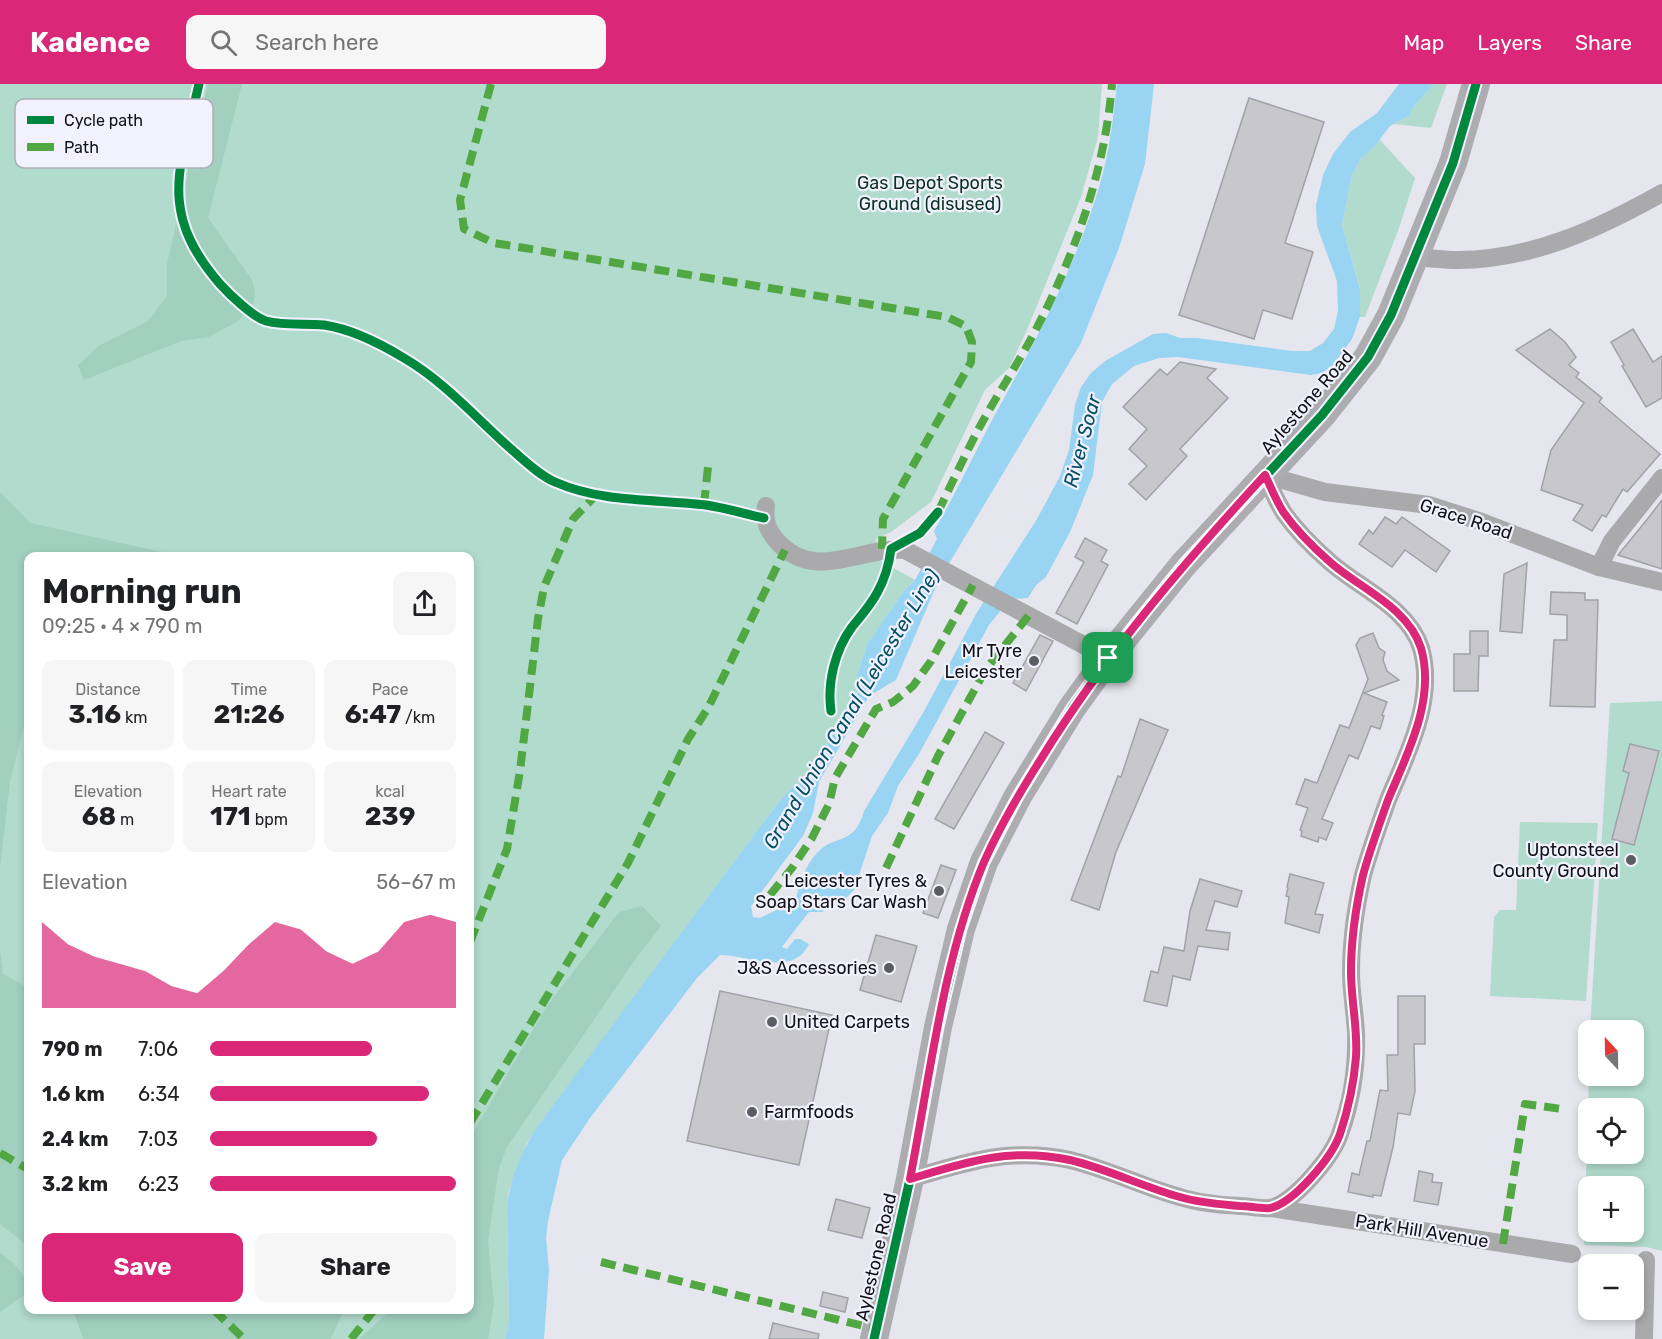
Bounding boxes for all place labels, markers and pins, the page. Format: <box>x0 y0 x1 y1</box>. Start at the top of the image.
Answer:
pin <box>1082 632 1133 683</box>
place label: Mr Tyre Leicester <box>944 640 1022 683</box>
marker: Mr Tyre Leicester <box>1027 654 1041 668</box>
place label: Uptonsteel County Ground <box>1492 839 1619 882</box>
marker: Uptonsteel County Ground <box>1624 853 1638 867</box>
place label: Leicester Tyres & Soap Stars Car Wash <box>755 870 928 913</box>
marker: Leicester Tyres & Soap Stars Car Wash <box>932 884 946 898</box>
place label: J&S Accessories <box>737 957 877 979</box>
marker: J&S Accessories <box>882 961 896 975</box>
place label: United Carpets <box>784 1011 910 1033</box>
marker: United Carpets <box>765 1015 779 1029</box>
place label: Farmfoods <box>764 1101 854 1123</box>
marker: Farmfoods <box>745 1105 759 1119</box>

